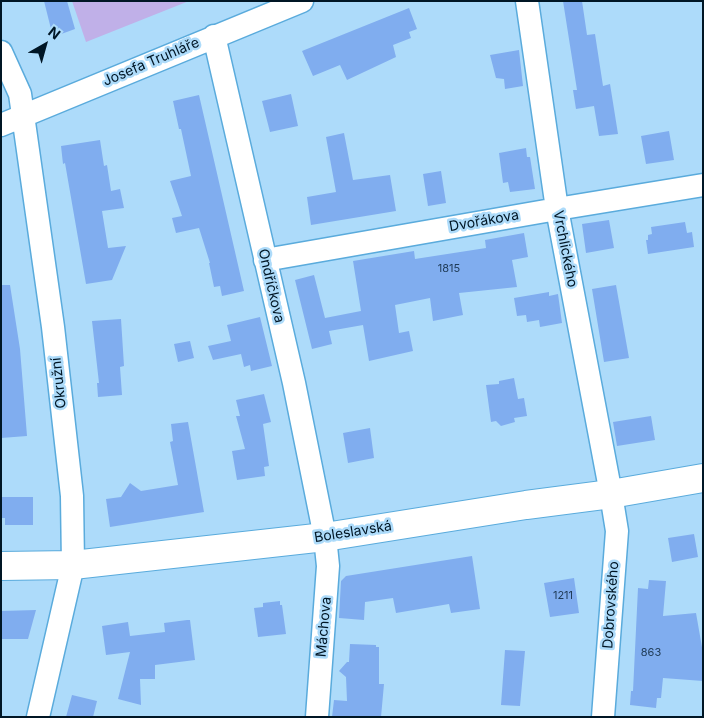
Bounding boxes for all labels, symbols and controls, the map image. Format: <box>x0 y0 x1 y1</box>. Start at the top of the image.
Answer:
north arrow <box>20 20 70 70</box>
text: N <box>45 23 64 43</box>
street label: Josefa Truhláře <box>100 34 202 90</box>
street label: Dvořákova <box>448 207 520 235</box>
street label: Vrchlického <box>549 209 581 289</box>
street label: Ondříčkova <box>254 247 288 325</box>
house number: 1815 <box>438 262 460 276</box>
street label: Okružní <box>48 357 70 409</box>
street label: Boleslavská <box>313 518 393 546</box>
street label: Dobrovského <box>600 561 622 649</box>
house number: 1211 <box>553 589 573 603</box>
street label: Máchova <box>313 596 335 658</box>
house number: 863 <box>641 646 661 660</box>

